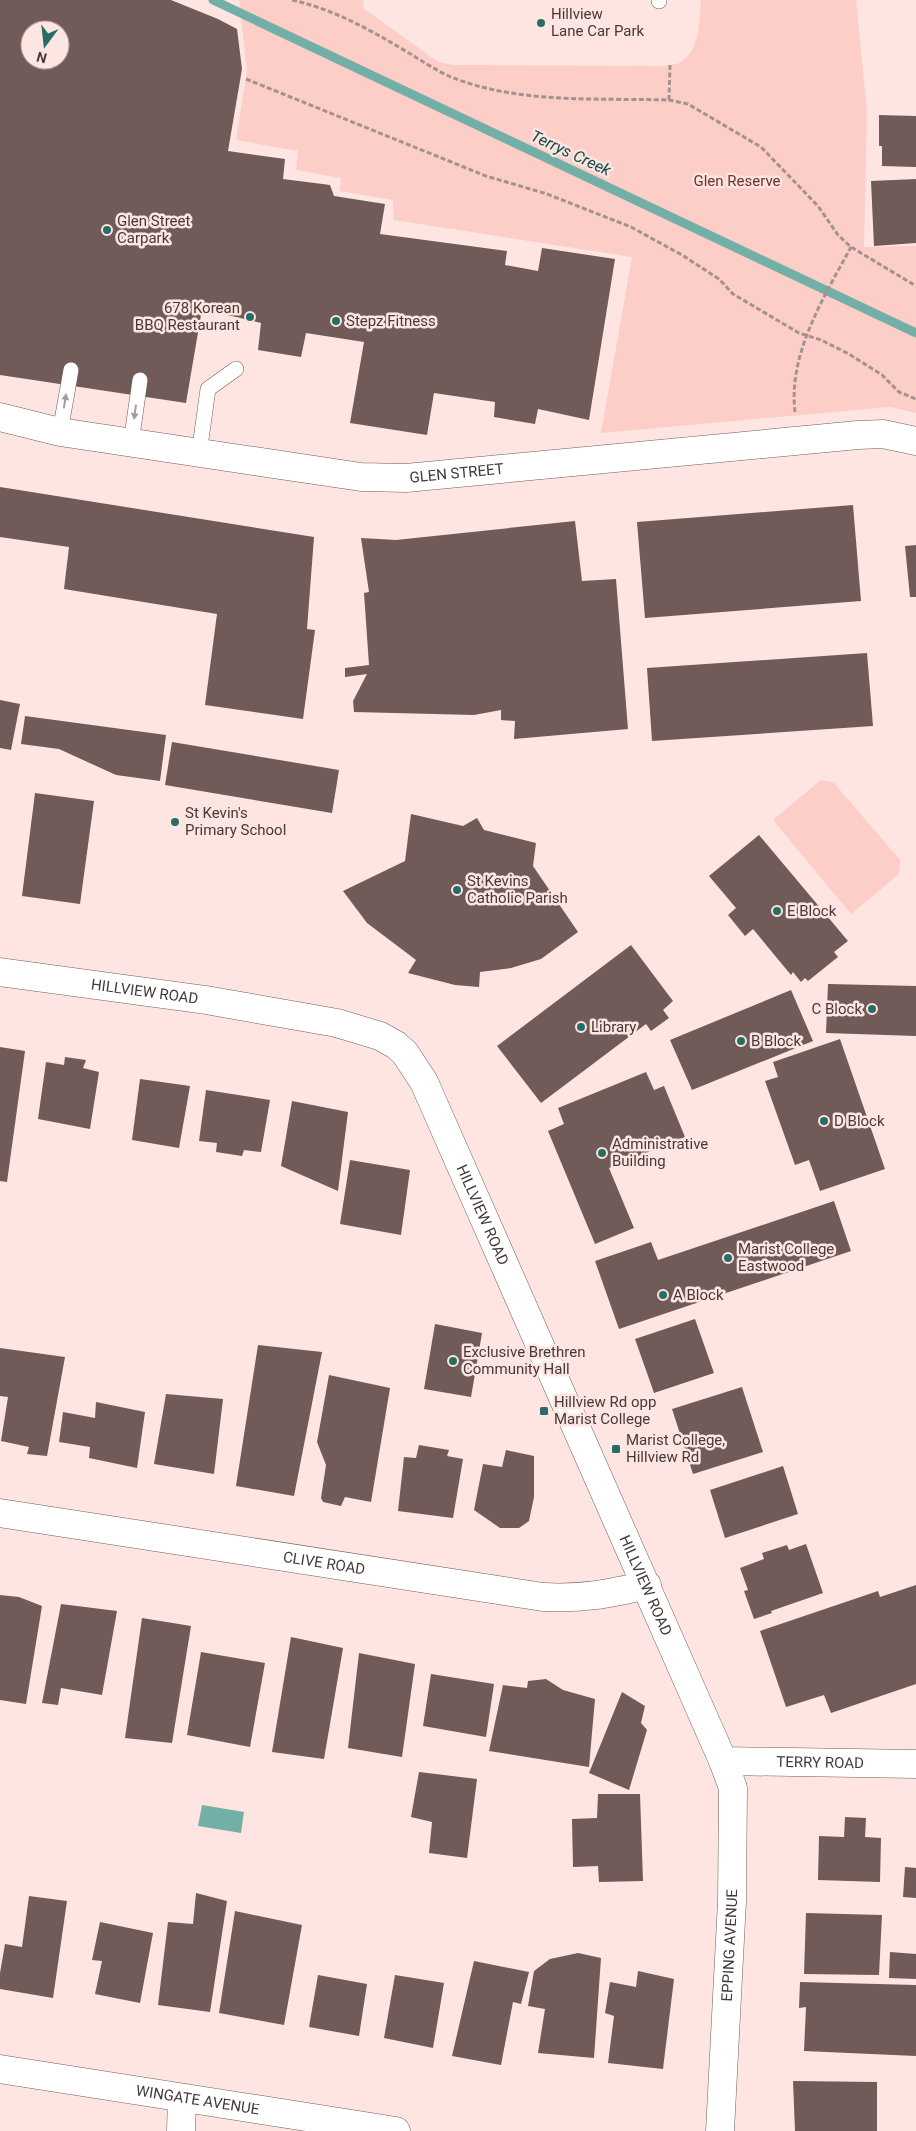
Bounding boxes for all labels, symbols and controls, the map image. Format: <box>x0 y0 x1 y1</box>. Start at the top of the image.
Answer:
place label: Hillview Lane Car Park <box>551 5 645 40</box>
marker: Hillview Lane Car Park <box>535 17 547 29</box>
north arrow <box>20 20 70 70</box>
text: N <box>35 49 48 67</box>
water label: Terrys Creek <box>528 126 615 180</box>
park label: Glen Reserve <box>693 172 781 190</box>
place label: Glen Street Carpark <box>117 212 190 247</box>
marker: Glen Street Carpark <box>101 224 113 236</box>
place label: 678 Korean BBQ Restaurant <box>135 299 240 334</box>
marker: 678 Korean BBQ Restaurant <box>244 311 256 323</box>
place label: Stepz Fitness <box>346 312 436 330</box>
marker: Stepz Fitness <box>330 315 342 327</box>
one-way arrow <box>62 393 70 409</box>
one-way arrow <box>131 404 139 420</box>
street label: GLEN STREET <box>409 460 505 487</box>
place label: St Kevin's Primary School <box>185 804 286 839</box>
marker: St Kevin's Primary School <box>169 816 181 828</box>
place label: St Kevins Catholic Parish <box>467 872 568 907</box>
marker: St Kevins Catholic Parish <box>451 884 463 896</box>
place label: E Block <box>787 902 837 920</box>
marker: E Block <box>771 905 783 917</box>
street label: HILLVIEW ROAD <box>90 975 199 1008</box>
place label: C Block <box>812 1000 862 1018</box>
marker: C Block <box>866 1003 878 1015</box>
place label: Library <box>591 1018 636 1036</box>
marker: Library <box>575 1021 587 1033</box>
place label: B Block <box>751 1032 801 1050</box>
marker: B Block <box>735 1035 747 1047</box>
place label: D Block <box>834 1112 885 1130</box>
marker: D Block <box>818 1115 830 1127</box>
place label: Administrative Building <box>612 1135 708 1170</box>
marker: Administrative Building <box>596 1147 608 1159</box>
street label: HILLVIEW ROAD <box>452 1162 512 1268</box>
place label: Marist College Eastwood <box>738 1240 834 1275</box>
marker: Marist College Eastwood <box>722 1252 734 1264</box>
place label: A Block <box>673 1286 724 1304</box>
marker: A Block <box>657 1289 669 1301</box>
place label: Exclusive Brethren Community Hall <box>463 1343 585 1378</box>
marker: Exclusive Brethren Community Hall <box>447 1355 459 1367</box>
place label: Hillview Rd opp Marist College <box>554 1393 656 1428</box>
marker: Hillview Rd opp Marist College <box>538 1405 550 1417</box>
place label: Marist College, Hillview Rd <box>626 1431 725 1466</box>
marker: Marist College, Hillview Rd <box>610 1443 622 1455</box>
street label: HILLVIEW ROAD <box>616 1532 676 1638</box>
street label: CLIVE ROAD <box>282 1548 366 1578</box>
street label: TERRY ROAD <box>776 1753 864 1772</box>
street label: EPPING AVENUE <box>718 1889 741 2002</box>
street label: WINGATE AVENUE <box>135 2081 261 2119</box>

